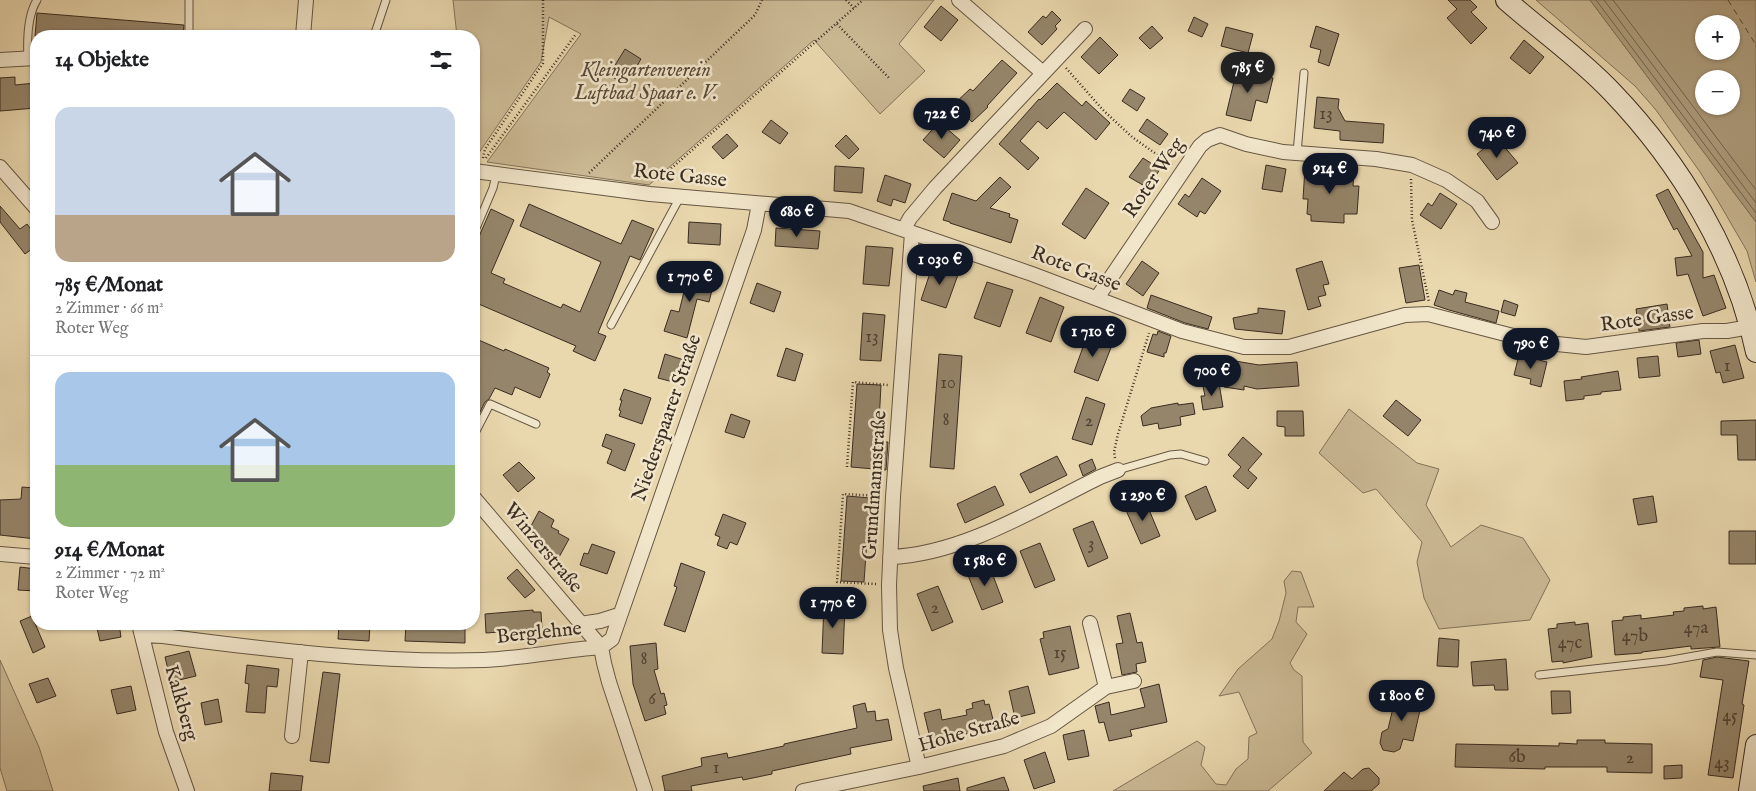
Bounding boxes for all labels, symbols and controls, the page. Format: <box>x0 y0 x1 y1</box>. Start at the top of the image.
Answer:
map controls <box>1695 15 1740 115</box>
button: + <box>1695 15 1740 60</box>
icon: filters <box>427 46 455 74</box>
text: 14 Objekte <box>55 47 149 74</box>
pin: 785 € <box>1213 52 1283 94</box>
park label: Kleingartenverein Luftbad Spaar e. V. <box>573 58 719 106</box>
text: 785 € <box>1232 58 1264 78</box>
button: − <box>1695 70 1740 115</box>
pin: 722 € <box>907 98 977 140</box>
house number: 13 <box>1319 103 1333 126</box>
text: 722 € <box>924 104 960 124</box>
pin: 740 € <box>1462 116 1532 159</box>
text: 740 € <box>1479 123 1515 143</box>
street label: Roter Weg <box>1118 132 1191 223</box>
icon: home <box>210 139 300 229</box>
pin: 914 € <box>1295 152 1365 195</box>
street label: Rote Gasse <box>632 159 728 193</box>
text: 914 € <box>1313 159 1347 179</box>
pin: 680 € <box>762 196 832 238</box>
text: 680 € <box>780 202 814 222</box>
street label: Rote Gasse <box>1028 240 1124 298</box>
pin: 1 030 € <box>894 244 986 286</box>
text: 1 030 € <box>918 250 962 270</box>
pin: 1 770 € <box>644 260 736 303</box>
text: 1 770 € <box>667 267 713 287</box>
text: 785 €/Monat <box>55 272 163 299</box>
text: 2 Zimmer · 66 m² <box>55 299 164 319</box>
street label: Rote Gasse <box>1599 300 1695 338</box>
pin: 1 710 € <box>1047 316 1139 358</box>
text: Roter Weg <box>55 319 128 339</box>
text: 1 710 € <box>1071 322 1115 342</box>
house number: 13 <box>865 326 879 349</box>
pin: 790 € <box>1496 328 1566 370</box>
street label: Niederspaarer Straße <box>627 331 707 505</box>
text: 790 € <box>1513 334 1549 354</box>
pin: 700 € <box>1177 354 1247 397</box>
house number: 1 <box>1724 355 1730 378</box>
text: 700 € <box>1194 361 1230 381</box>
house number: 10 <box>940 372 956 395</box>
icon: home <box>210 405 300 495</box>
street label: Grundmannstraße <box>857 409 893 561</box>
house number: 8 <box>942 409 950 432</box>
house number: 2 <box>1085 410 1093 433</box>
pin: 1 290 € <box>1097 480 1189 522</box>
text: 1 290 € <box>1121 486 1165 506</box>
street label: Winzerstraße <box>498 498 588 598</box>
house number: 3 <box>1088 533 1094 556</box>
text: 914 €/Monat <box>55 537 165 564</box>
pin: 1 580 € <box>939 544 1031 587</box>
text: 1 580 € <box>964 551 1006 571</box>
text: 2 Zimmer · 72 m² <box>55 564 165 584</box>
text: Roter Weg <box>55 584 128 604</box>
pin: 1 770 € <box>787 586 879 629</box>
text: 1 770 € <box>810 593 856 613</box>
house number: 2 <box>931 597 939 620</box>
street label: Berglehne <box>495 616 583 650</box>
house number: 47a <box>1684 617 1708 640</box>
house number: 47b <box>1622 625 1649 648</box>
house number: 47c <box>1558 632 1582 655</box>
house number: 15 <box>1053 642 1067 665</box>
house number: 8 <box>640 648 648 671</box>
street label: Kalkberg <box>158 662 204 745</box>
pin: 1 800 € <box>1356 680 1448 722</box>
text: 1 800 € <box>1380 686 1424 706</box>
house number: 6 <box>648 688 656 711</box>
house number: 45 <box>1722 705 1738 728</box>
street label: Hohe Straße <box>915 706 1023 758</box>
house number: 6b <box>1508 746 1526 769</box>
house number: 2 <box>1626 747 1634 770</box>
house number: 43 <box>1714 752 1730 775</box>
house number: 1 <box>713 757 719 780</box>

